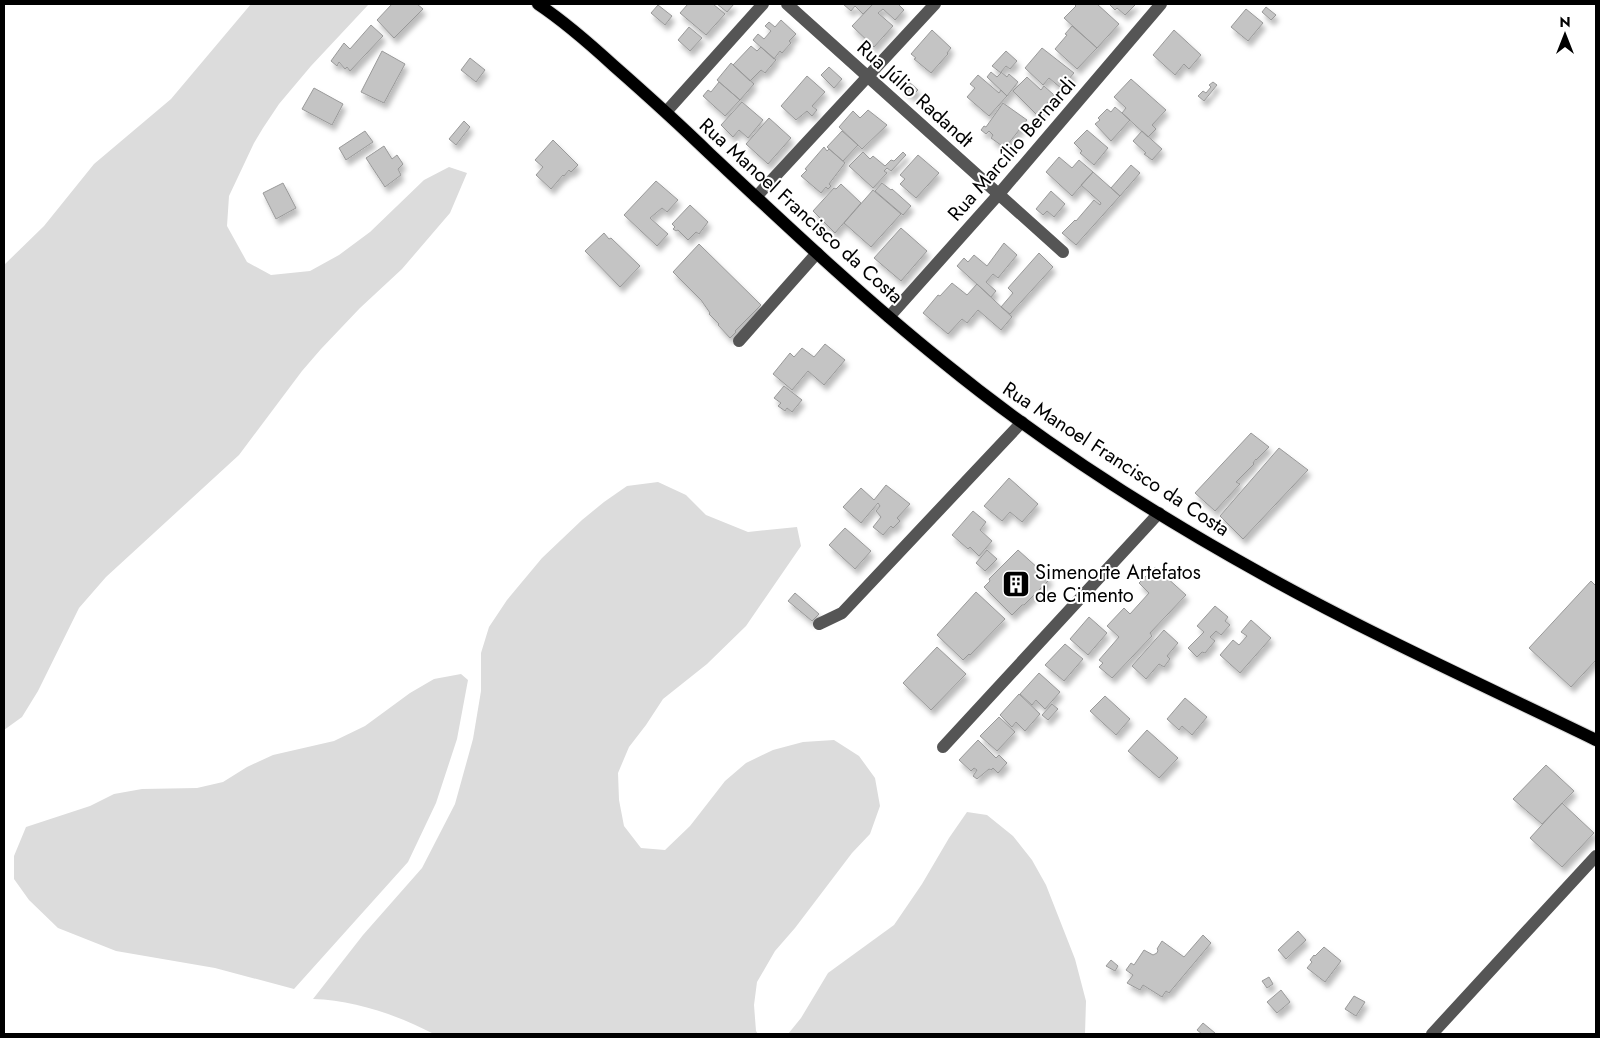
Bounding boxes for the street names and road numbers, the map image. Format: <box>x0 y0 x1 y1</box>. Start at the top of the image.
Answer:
street label: Rua Júlio Radandt <box>850 34 980 154</box>
street label: Rua Marcílio Bernardi <box>941 70 1083 228</box>
street label: Rua Manoel Francisco da Costa <box>693 111 909 311</box>
street label: Rua Manoel Francisco da Costa <box>997 375 1235 543</box>

